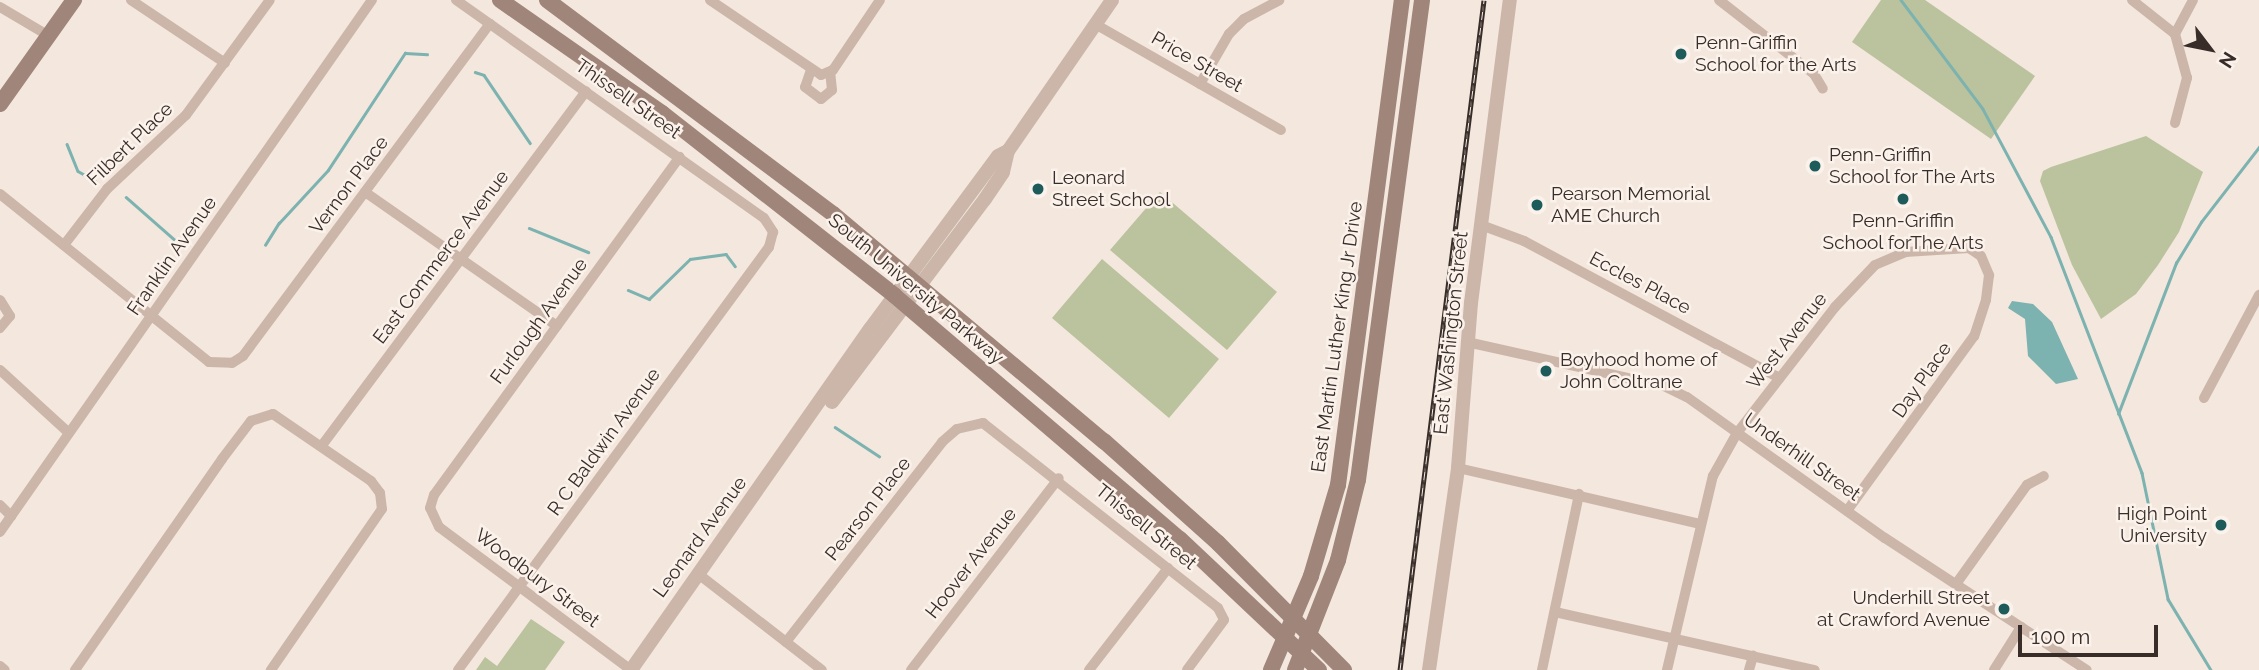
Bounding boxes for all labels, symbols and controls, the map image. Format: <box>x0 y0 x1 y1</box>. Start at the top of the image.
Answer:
north arrow <box>2175 14 2245 84</box>
street label: Price Street <box>1147 27 1247 97</box>
place label: Penn-Griffin School for the Arts <box>1695 32 1858 76</box>
marker: Penn-Griffin School for the Arts <box>1673 46 1689 62</box>
text: N <box>2215 48 2241 72</box>
street label: Thissell Street <box>571 54 685 144</box>
street label: Filbert Place <box>82 98 178 190</box>
street label: Vernon Place <box>305 132 393 238</box>
place label: Penn-Griffin School for The Arts <box>1829 144 1997 188</box>
marker: Penn-Griffin School for The Arts <box>1807 158 1823 174</box>
street label: East Commerce Avenue <box>368 165 514 349</box>
place label: Leonard Street School <box>1052 167 1170 211</box>
marker: Leonard Street School <box>1030 181 1046 197</box>
place label: Pearson Memorial AME Church <box>1551 183 1710 227</box>
marker: Penn-Griffin School forThe Arts <box>1895 191 1911 207</box>
street label: Franklin Avenue <box>122 192 222 320</box>
marker: Pearson Memorial AME Church <box>1529 197 1545 213</box>
street label: East Martin Luther King Jr Drive <box>1307 199 1367 475</box>
street label: South University Parkway <box>823 209 1009 369</box>
place label: Penn-Griffin School forThe Arts <box>1822 210 1984 254</box>
street label: East Washington Street <box>1429 230 1473 436</box>
street label: Eccles Place <box>1586 247 1694 319</box>
street label: Furlough Avenue <box>486 253 592 389</box>
street label: West Avenue <box>1742 288 1832 394</box>
street label: Day Place <box>1888 338 1956 422</box>
place label: Boyhood home of John Coltrane <box>1560 349 1718 393</box>
marker: Boyhood home of John Coltrane <box>1538 363 1554 379</box>
street label: R C Baldwin Avenue <box>543 364 665 520</box>
street label: Underhill Street <box>1739 408 1865 506</box>
street label: Pearson Place <box>821 453 915 565</box>
street label: Leonard Avenue <box>648 472 752 602</box>
street label: Thissell Street <box>1091 479 1201 575</box>
street label: Hoover Avenue <box>920 503 1022 623</box>
place label: High Point University <box>2117 503 2207 547</box>
marker: High Point University <box>2213 517 2229 533</box>
street label: Woodbury Street <box>470 524 604 632</box>
place label: Underhill Street at Crawford Avenue <box>1816 587 1990 631</box>
marker: Underhill Street at Crawford Avenue <box>1996 601 2012 617</box>
scale bar <box>2021 610 2161 654</box>
text: 100 m <box>2031 624 2090 649</box>

